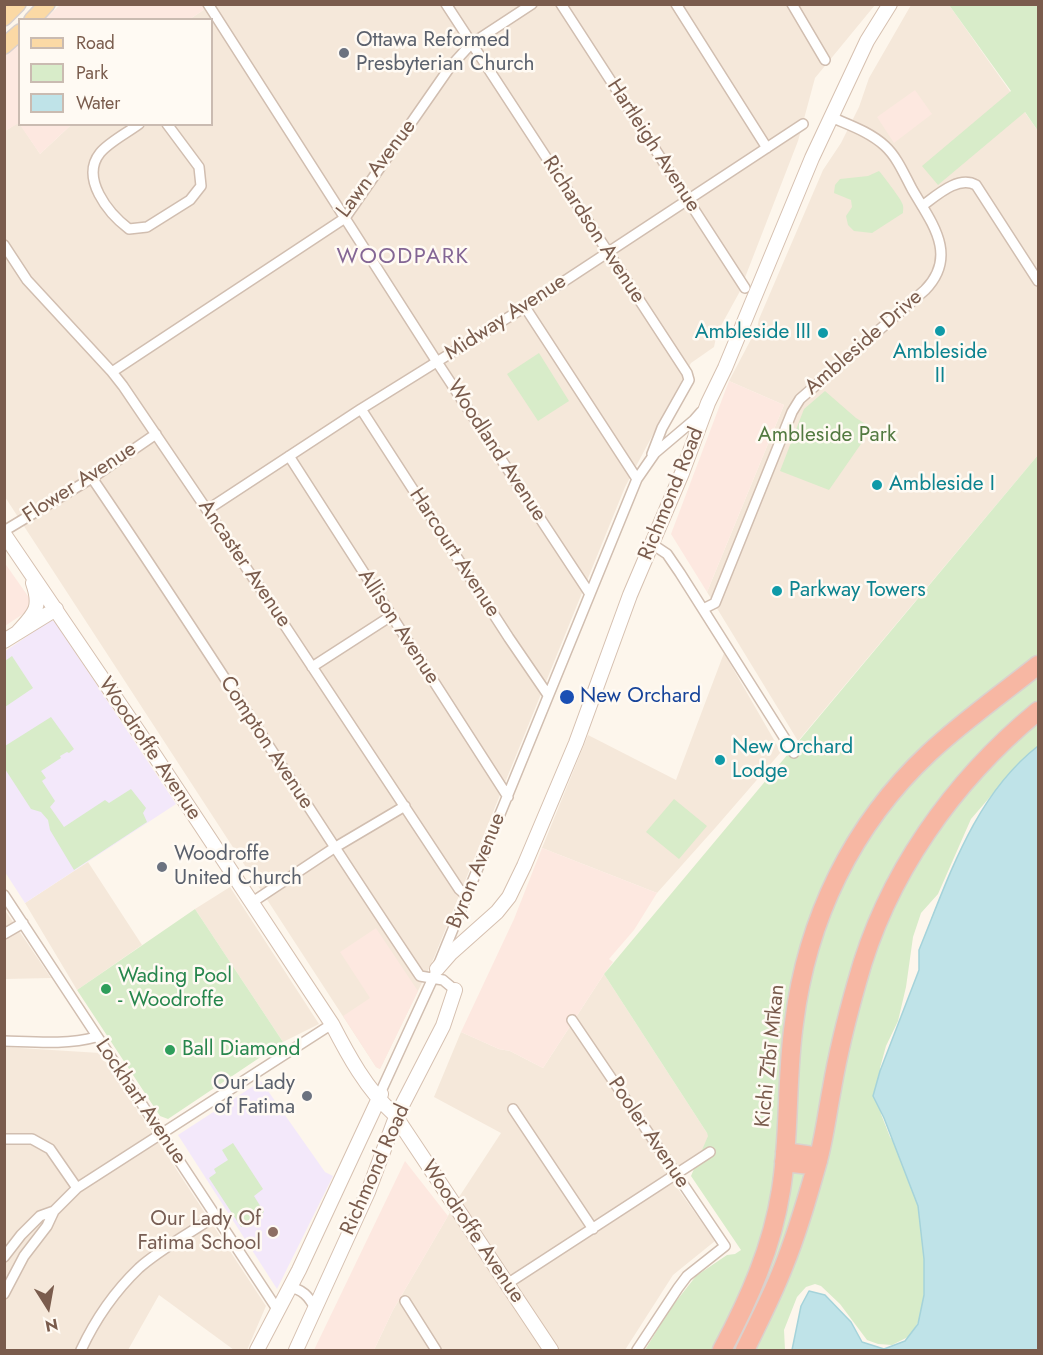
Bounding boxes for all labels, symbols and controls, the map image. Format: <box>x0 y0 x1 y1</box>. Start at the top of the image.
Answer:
legend <box>18 18 213 126</box>
place label: Ottawa Reformed Presbyterian Church <box>356 28 534 78</box>
text: Road <box>76 30 115 56</box>
marker: Ottawa Reformed Presbyterian Church <box>337 46 351 60</box>
text: Park <box>76 60 108 86</box>
street label: Hartleigh Avenue <box>601 75 705 217</box>
text: Water <box>76 90 120 116</box>
street label: Lawn Avenue <box>332 115 422 223</box>
street label: Richardson Avenue <box>536 152 650 308</box>
district label: WOODPARK <box>337 245 469 271</box>
street label: Midway Avenue <box>441 269 571 367</box>
street label: Ambleside Drive <box>800 285 928 401</box>
place label: Ambleside III <box>695 320 811 346</box>
marker: Ambleside II <box>933 324 947 338</box>
marker: Ambleside III <box>816 326 830 340</box>
place label: Ambleside II <box>893 340 987 390</box>
street label: Woodland Avenue <box>441 376 551 526</box>
park label: Ambleside Park <box>758 423 896 449</box>
street label: Richmond Road <box>634 424 710 564</box>
street label: Flower Avenue <box>19 437 141 529</box>
place label: Ambleside I <box>889 472 995 498</box>
marker: Ambleside I <box>870 478 884 492</box>
street label: Harcourt Avenue <box>403 484 505 622</box>
street label: Ancaster Avenue <box>192 495 296 633</box>
street label: Allison Avenue <box>352 565 444 689</box>
place label: Parkway Towers <box>789 578 926 604</box>
marker: Parkway Towers <box>770 584 784 598</box>
street label: Compton Avenue <box>214 672 318 814</box>
street label: Woodroffe Avenue <box>92 673 206 825</box>
place label: New Orchard <box>580 684 701 710</box>
marker: New Orchard <box>558 688 576 706</box>
place label: New Orchard Lodge <box>732 735 853 785</box>
marker: New Orchard Lodge <box>713 753 727 767</box>
street label: Byron Avenue <box>442 810 512 932</box>
place label: Woodroffe United Church <box>174 842 302 892</box>
marker: Woodroffe United Church <box>155 860 169 874</box>
place label: Wading Pool - Woodroffe <box>118 964 232 1014</box>
marker: Wading Pool - Woodroffe <box>99 982 113 996</box>
street label: Kichi Zībī Mīkan <box>751 983 791 1129</box>
street label: Lockhart Avenue <box>89 1035 191 1169</box>
place label: Ball Diamond <box>182 1037 300 1063</box>
marker: Ball Diamond <box>163 1043 177 1057</box>
place label: Our Lady of Fatima <box>213 1071 295 1121</box>
street label: Pooler Avenue <box>602 1073 694 1193</box>
marker: Our Lady of Fatima <box>300 1089 314 1103</box>
street label: Richmond Road <box>336 1101 416 1239</box>
street label: Woodroffe Avenue <box>415 1156 529 1308</box>
place label: Our Lady Of Fatima School <box>137 1207 261 1257</box>
marker: Our Lady Of Fatima School <box>266 1225 280 1239</box>
north arrow <box>18 1277 78 1337</box>
text: N <box>43 1313 60 1338</box>

